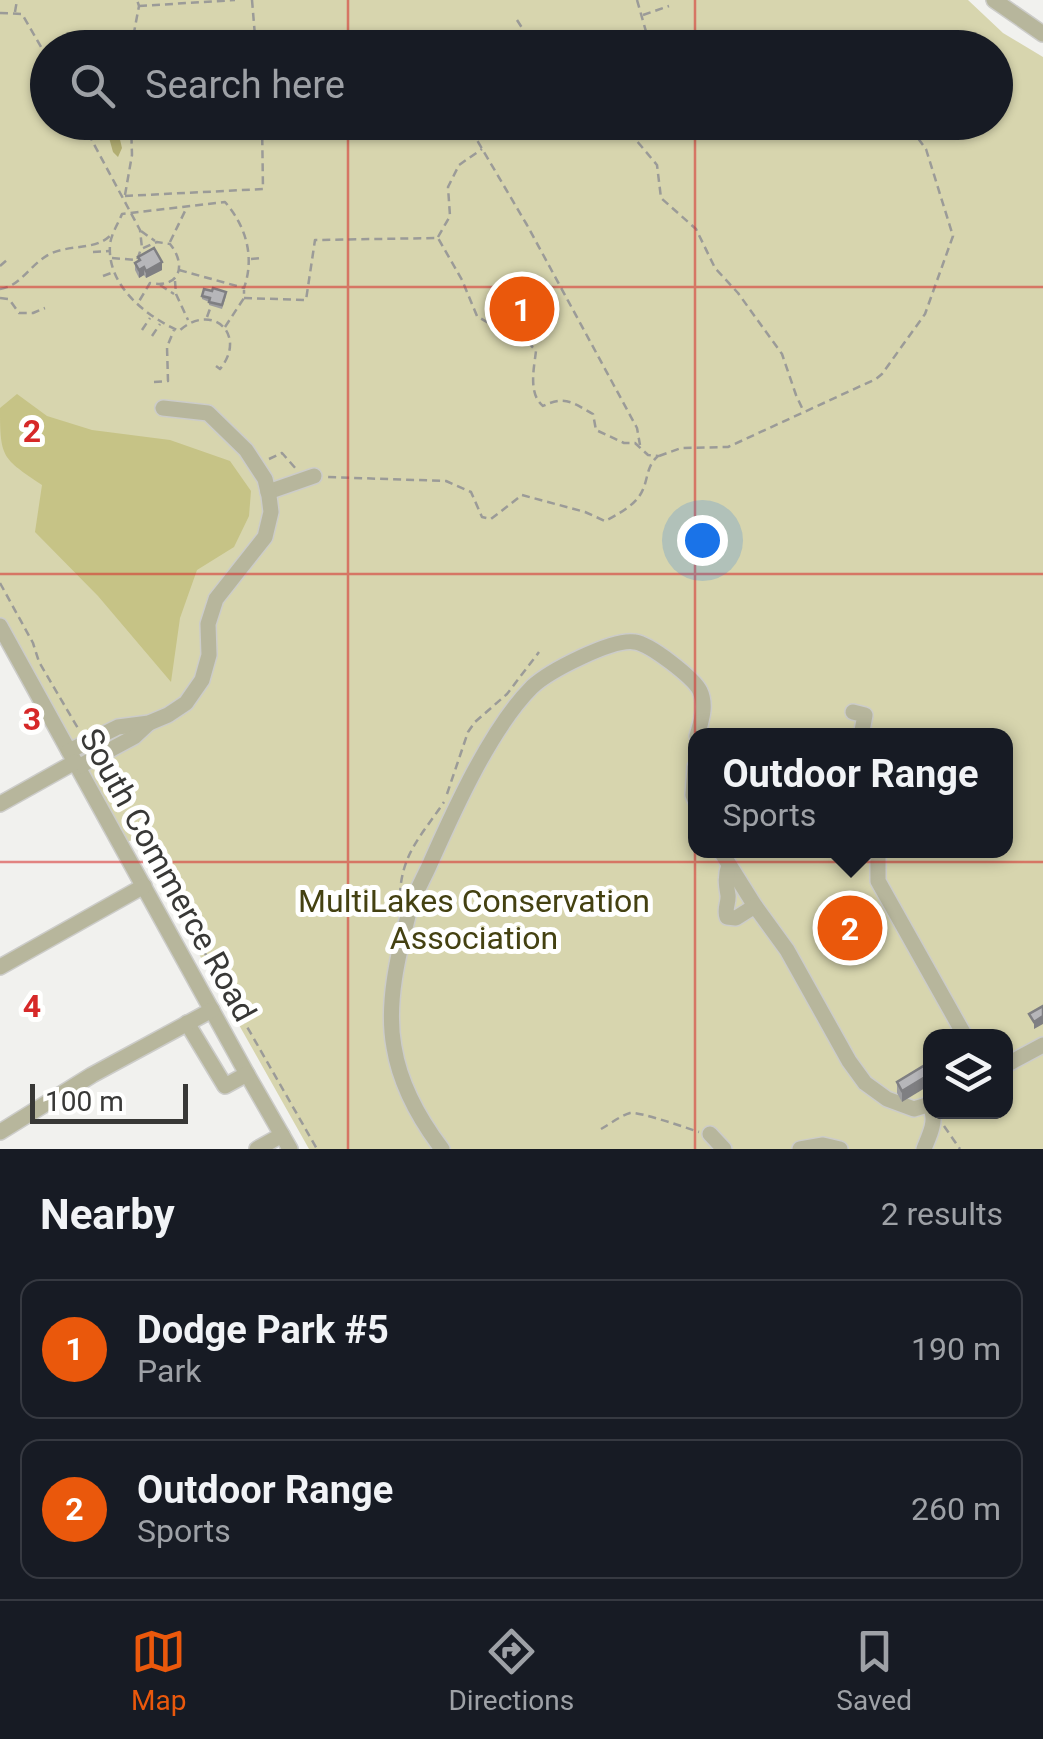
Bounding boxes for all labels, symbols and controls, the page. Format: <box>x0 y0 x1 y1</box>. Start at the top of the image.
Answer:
search box <box>30 30 1013 140</box>
icon: search <box>65 58 120 113</box>
text: Search here <box>145 63 345 107</box>
pin: 1 <box>490 272 554 346</box>
text: 2 <box>23 412 41 450</box>
your location <box>677 515 728 566</box>
text: 3 <box>23 700 41 738</box>
street label: South Commerce Road <box>72 722 264 1028</box>
popup <box>688 728 1013 858</box>
text: Outdoor Range <box>722 752 979 796</box>
text: Sports <box>722 796 816 834</box>
park label: MultiLakes Conservation Association <box>298 882 650 957</box>
pin: 2 <box>818 890 882 966</box>
text: 4 <box>23 987 41 1025</box>
map controls <box>923 1029 1013 1119</box>
button: layers <box>923 1029 1013 1119</box>
scale bar <box>30 1079 188 1124</box>
text: 100 m <box>45 1085 124 1118</box>
text: Nearby <box>40 1190 175 1239</box>
text: 2 results <box>881 1195 1003 1233</box>
text: Dodge Park #5 <box>137 1308 389 1352</box>
text: 1 <box>65 1330 84 1368</box>
text: 190 m <box>911 1330 1001 1368</box>
text: Park <box>137 1352 201 1390</box>
text: Outdoor Range <box>137 1468 393 1512</box>
text: 2 <box>65 1490 84 1528</box>
text: 260 m <box>911 1490 1001 1528</box>
text: Sports <box>137 1512 231 1550</box>
tab: Map <box>131 1624 186 1717</box>
tab: Directions <box>448 1624 574 1717</box>
tab: Saved <box>836 1624 912 1717</box>

